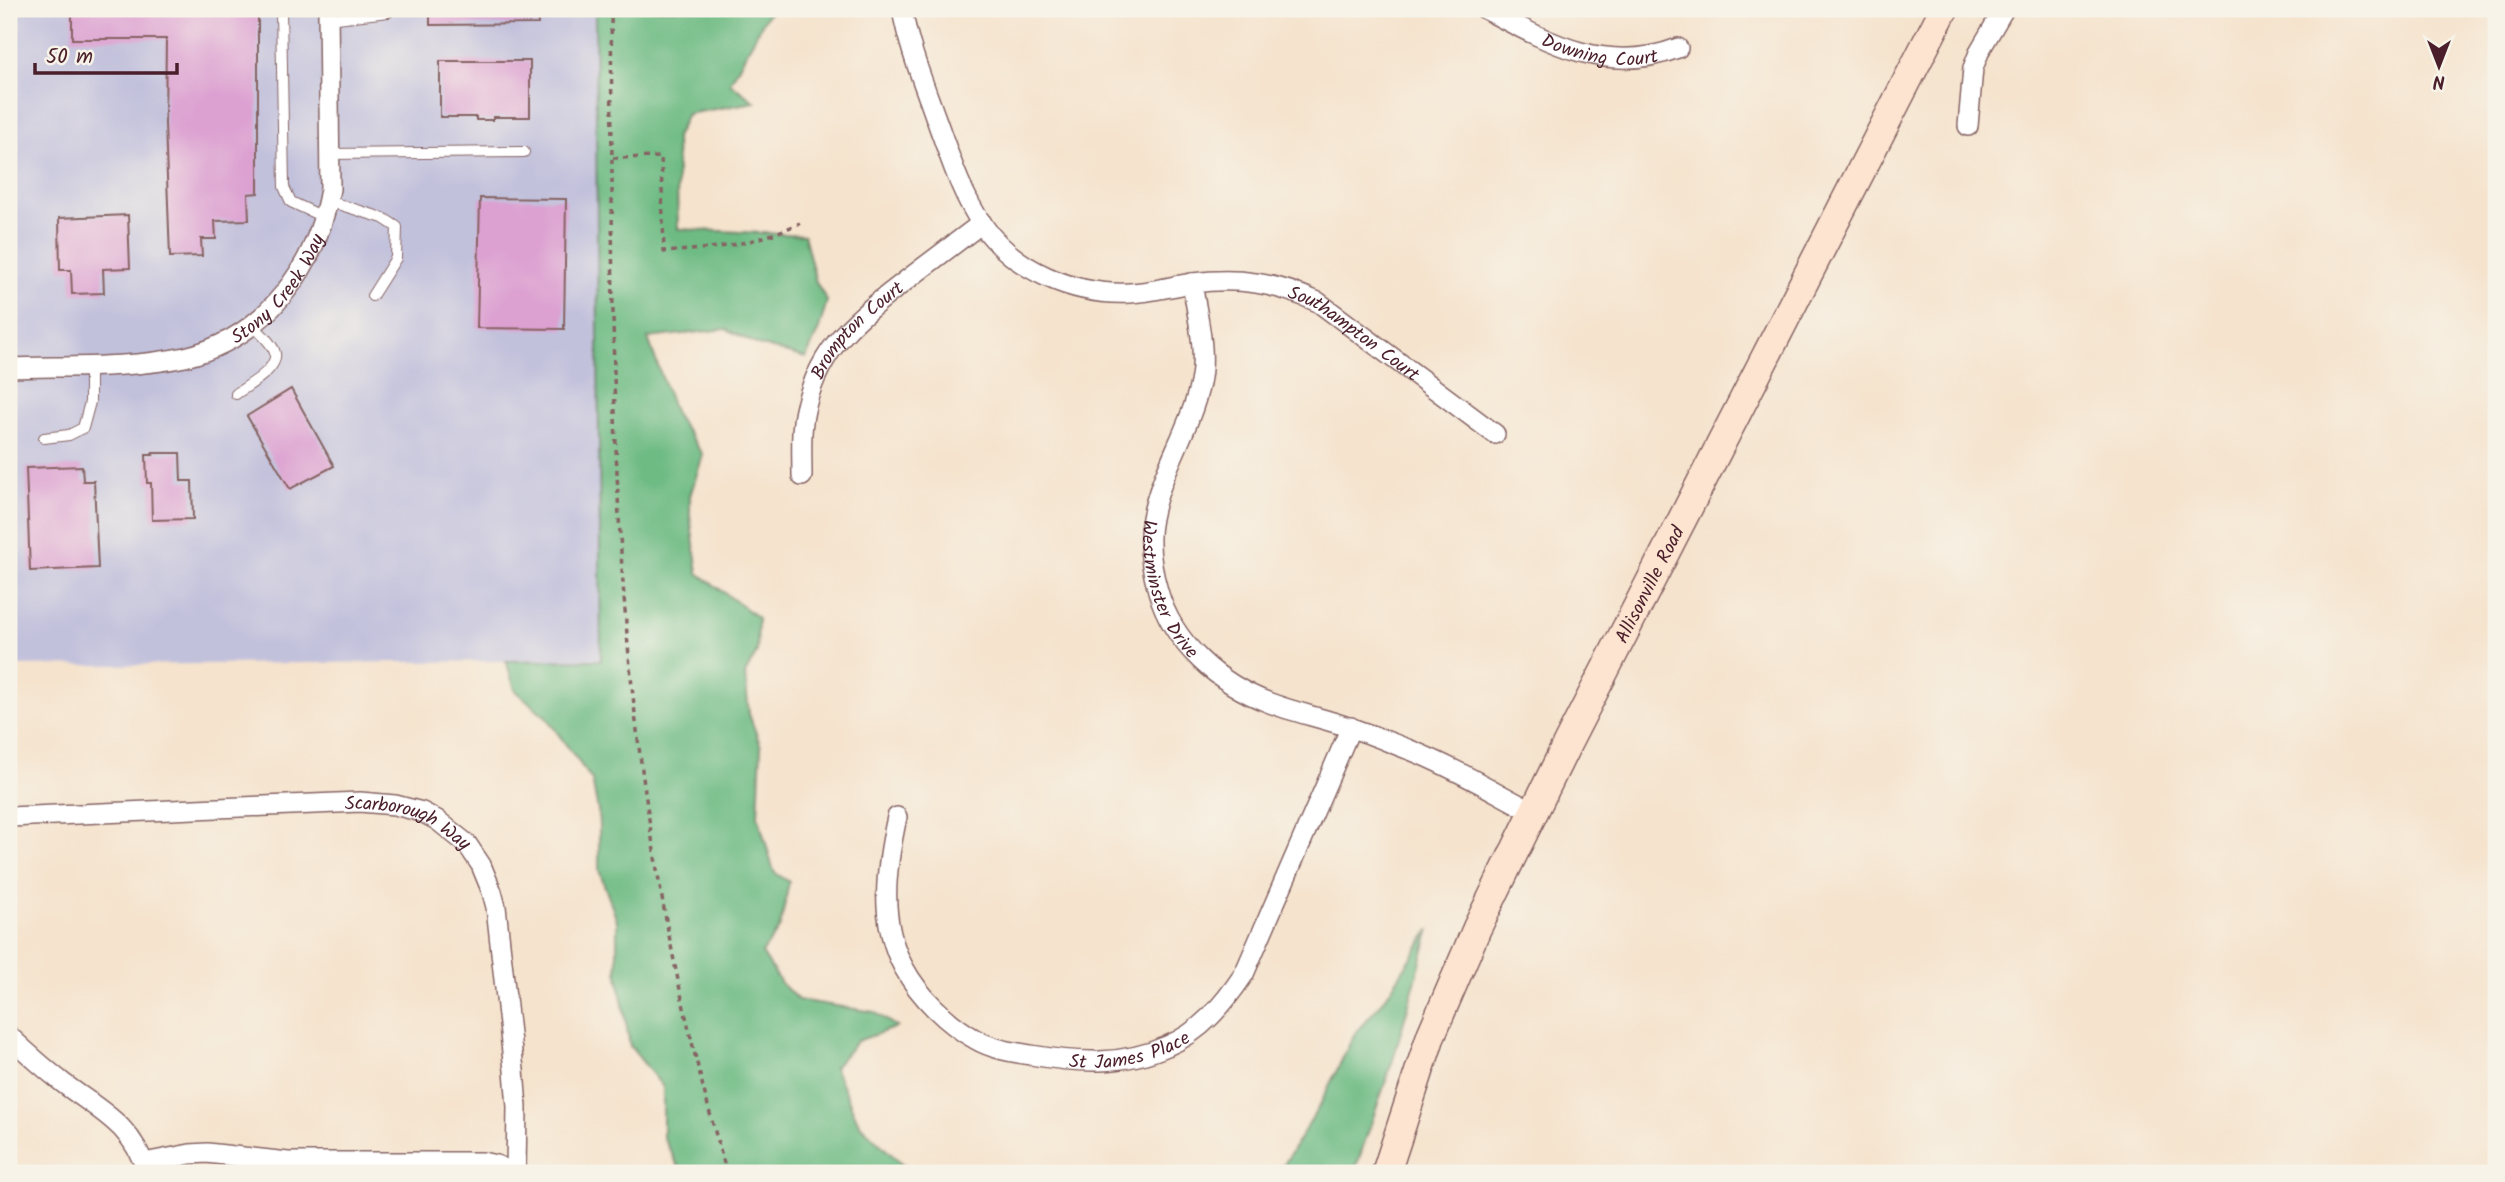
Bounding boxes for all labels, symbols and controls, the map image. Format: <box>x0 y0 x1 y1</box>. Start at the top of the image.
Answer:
street label: Downing Court <box>1536 26 1662 75</box>
scale bar <box>35 32 177 76</box>
north arrow <box>2404 32 2474 102</box>
text: 50 m <box>46 41 93 74</box>
text: N <box>2433 66 2445 96</box>
street label: Stony Creek Way <box>225 229 334 353</box>
street label: Brompton Court <box>804 274 911 385</box>
street label: Southampton Court <box>1284 279 1426 390</box>
street label: Westminster Drive <box>1133 518 1205 667</box>
street label: Allisonville Road <box>1608 521 1694 649</box>
street label: Scarborough Way <box>344 789 478 859</box>
street label: St James Place <box>1068 1024 1197 1078</box>

